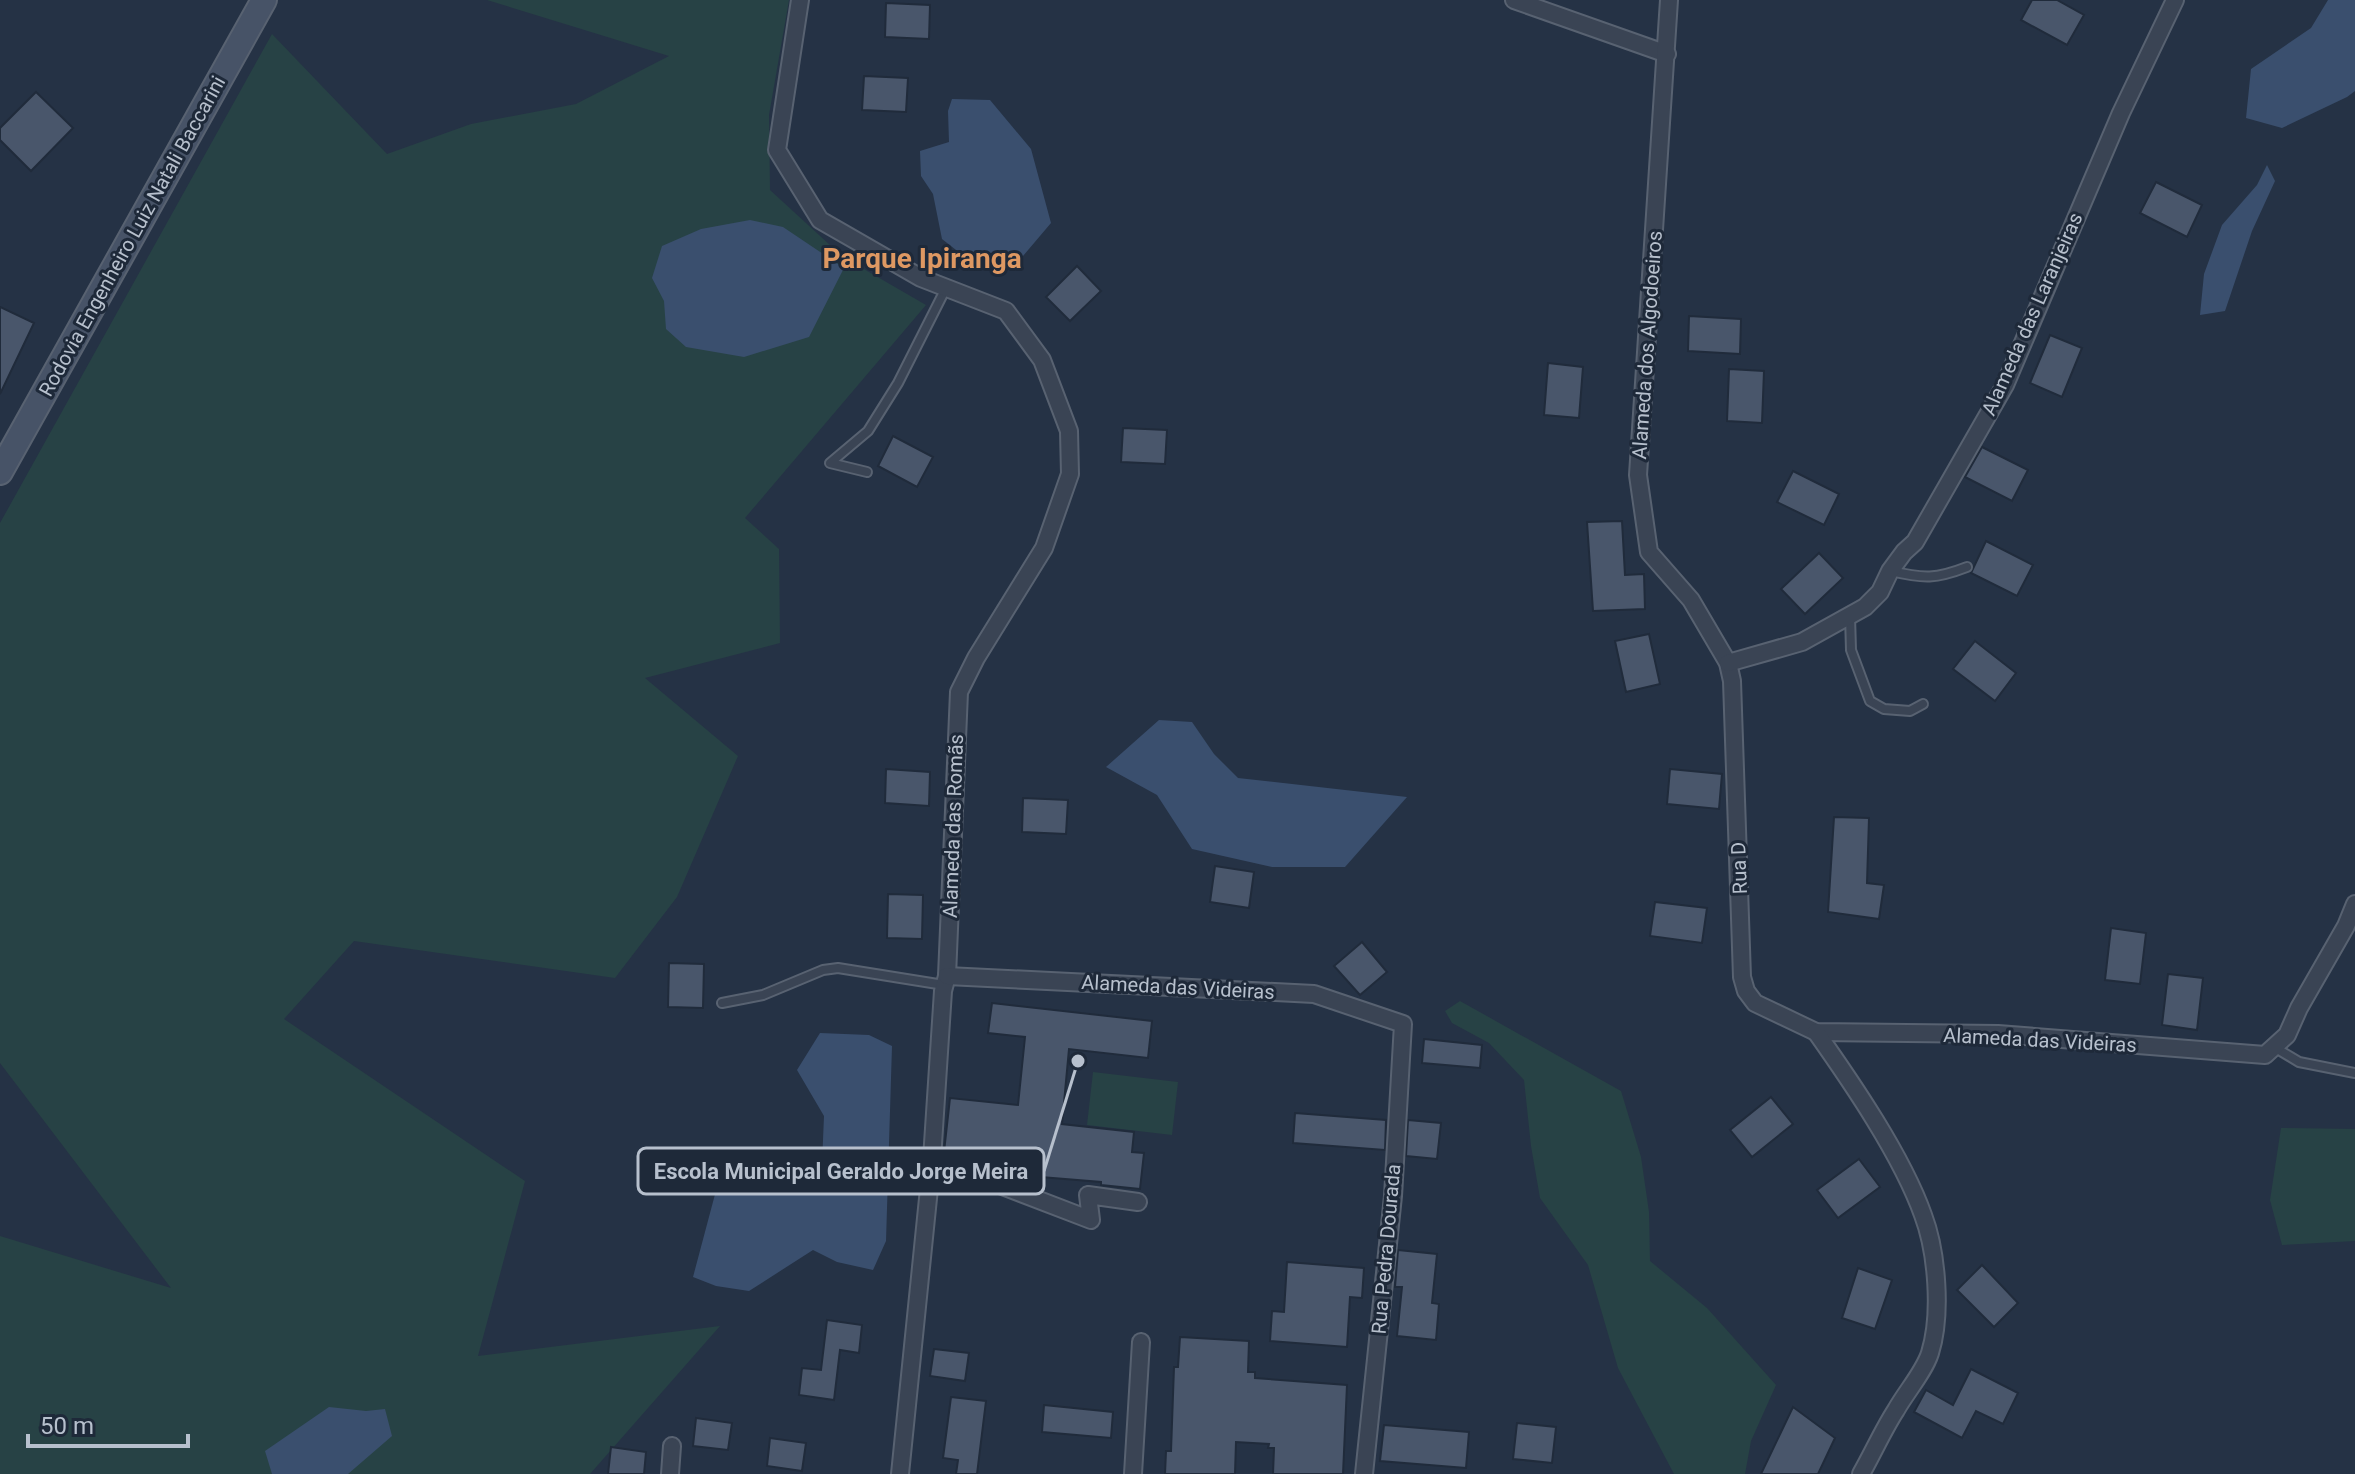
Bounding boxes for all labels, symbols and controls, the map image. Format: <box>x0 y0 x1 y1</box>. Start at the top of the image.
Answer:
street label: Rodovia Engenheiro Luiz Natali Baccarini <box>34 72 230 400</box>
street label: Alameda das Laranjeiras <box>1976 209 2088 419</box>
street label: Alameda dos Algodoeiros <box>1627 230 1667 460</box>
district label: Parque Ipiranga <box>822 242 1022 275</box>
street label: Alameda das Romãs <box>938 734 968 918</box>
street label: Rua D <box>1726 841 1752 895</box>
street label: Alameda das Videiras <box>1081 970 1275 1004</box>
street label: Alameda das Videiras <box>1943 1023 2137 1057</box>
callout: Escola Municipal Geraldo Jorge Meira <box>638 1148 1044 1194</box>
text: Escola Municipal Geraldo Jorge Meira <box>654 1159 1028 1184</box>
street label: Rua Pedra Dourada <box>1367 1163 1405 1335</box>
scale bar <box>28 1398 188 1448</box>
text: 50 m <box>40 1412 94 1440</box>

